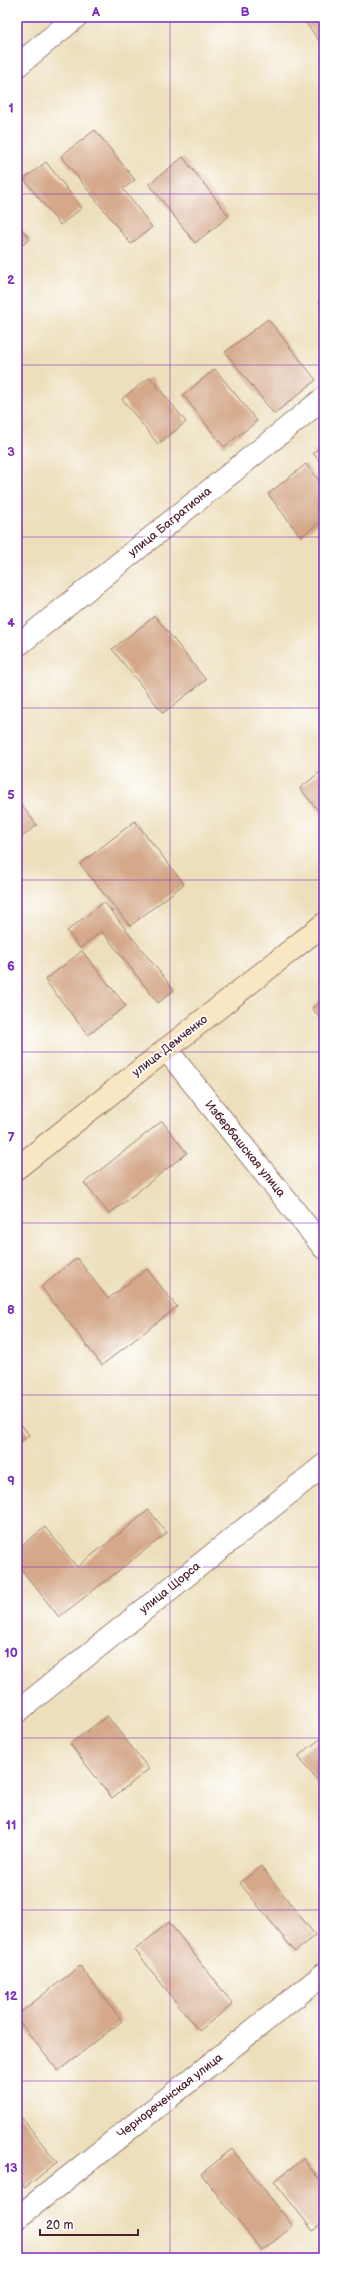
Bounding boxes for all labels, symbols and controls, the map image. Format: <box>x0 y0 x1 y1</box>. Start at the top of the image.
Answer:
text: A <box>91 4 100 20</box>
text: B <box>240 4 250 20</box>
text: 1 <box>8 100 14 116</box>
text: 2 <box>7 272 15 288</box>
text: 3 <box>7 444 15 460</box>
street label: улица Багратиона <box>125 484 215 560</box>
text: 4 <box>7 615 15 631</box>
text: 5 <box>7 787 15 803</box>
text: 6 <box>7 958 15 974</box>
street label: улица Демченко <box>129 1012 211 1080</box>
street label: Избербашская улица <box>201 1098 289 1200</box>
text: 7 <box>7 1130 15 1146</box>
text: 8 <box>7 1302 15 1318</box>
text: 9 <box>7 1473 15 1489</box>
street label: улица Щорса <box>136 1559 204 1617</box>
text: 10 <box>4 1645 18 1661</box>
text: 11 <box>6 1817 16 1833</box>
text: 12 <box>4 1988 18 2004</box>
street label: Чернореченская улица <box>114 2050 226 2142</box>
text: 13 <box>4 2160 18 2176</box>
scale bar <box>40 2211 138 2237</box>
text: 20 m <box>46 2218 73 2233</box>

